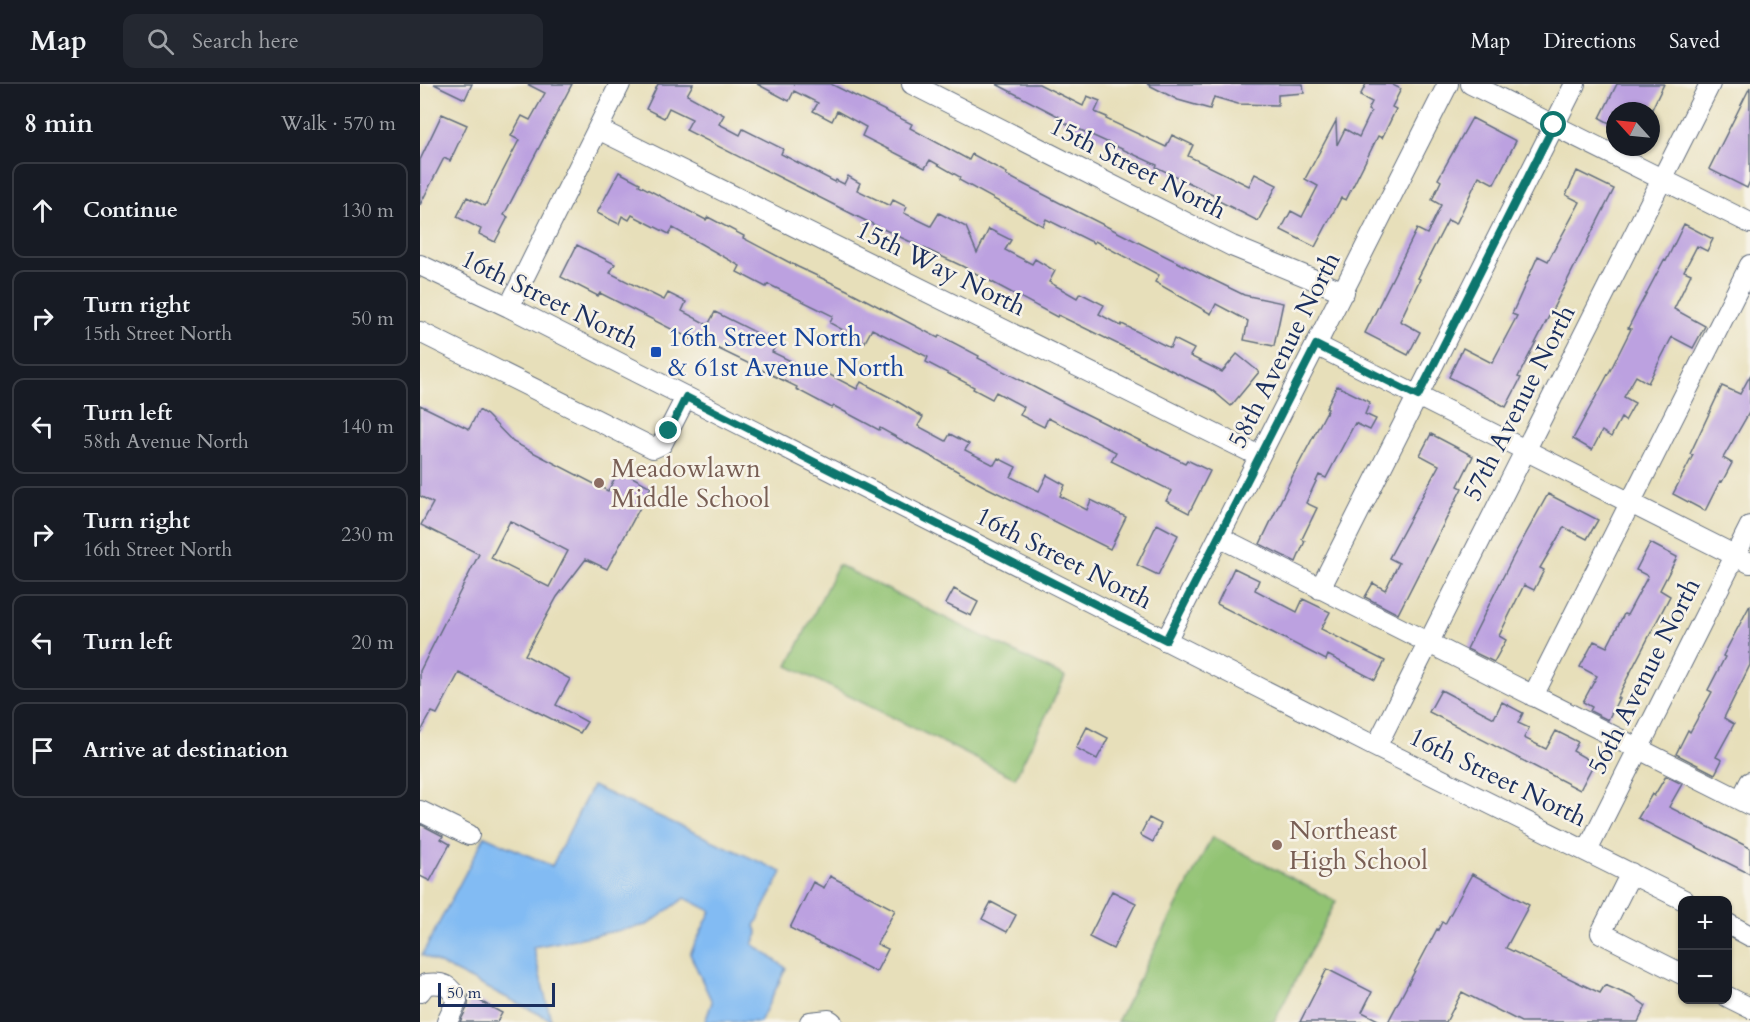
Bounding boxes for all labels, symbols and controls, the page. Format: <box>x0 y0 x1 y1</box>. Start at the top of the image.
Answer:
search box <box>123 14 543 68</box>
text: Map <box>30 22 87 60</box>
icon: search <box>144 25 177 58</box>
text: Search here <box>192 26 299 56</box>
text: Map <box>1470 27 1510 56</box>
text: Directions <box>1543 27 1636 56</box>
text: Saved <box>1669 27 1720 56</box>
north arrow <box>1606 102 1660 156</box>
text: 8 min <box>24 106 93 141</box>
street label: 15th Street North <box>1044 108 1232 228</box>
text: Walk · 570 m <box>281 110 396 137</box>
route start <box>1540 111 1566 137</box>
icon: ahead <box>26 194 59 227</box>
text: Continue <box>83 195 178 225</box>
text: 130 m <box>341 197 394 224</box>
street label: 15th Way North <box>850 212 1032 324</box>
street label: 16th Street North <box>455 241 645 357</box>
street label: 58th Avenue North <box>1219 246 1349 454</box>
text: Turn right <box>83 290 190 320</box>
street label: 57th Avenue North <box>1454 299 1584 507</box>
icon: right <box>26 302 59 335</box>
text: 50 m <box>351 305 394 332</box>
text: 15th Street North <box>83 320 232 347</box>
place label: 16th Street North & 61st Avenue North <box>668 320 904 385</box>
marker: 16th Street North & 61st Avenue North <box>649 345 663 359</box>
text: Turn left <box>83 398 172 428</box>
icon: left <box>26 410 59 443</box>
text: 140 m <box>341 413 394 440</box>
route end <box>655 417 681 443</box>
text: 58th Avenue North <box>83 428 249 455</box>
place label: Meadowlawn Middle School <box>611 451 770 516</box>
marker: Meadowlawn Middle School <box>592 476 606 490</box>
street label: 16th Street North <box>970 498 1158 618</box>
text: Turn right <box>83 506 190 536</box>
icon: right <box>26 518 59 551</box>
text: 230 m <box>341 521 394 548</box>
text: 16th Street North <box>83 536 232 563</box>
street label: 56th Avenue North <box>1579 572 1709 780</box>
icon: left <box>26 626 59 659</box>
text: Turn left <box>83 627 172 657</box>
text: 20 m <box>351 629 394 656</box>
street label: 16th Street North <box>1403 719 1593 835</box>
icon: arrive <box>26 734 59 767</box>
text: Arrive at destination <box>83 735 288 765</box>
place label: Northeast High School <box>1289 813 1428 878</box>
marker: Northeast High School <box>1270 838 1284 852</box>
map controls <box>1678 896 1732 1004</box>
button: + <box>1678 896 1732 950</box>
button: − <box>1678 950 1732 1004</box>
scale bar <box>438 980 555 1008</box>
text: 50 m <box>447 982 481 1004</box>

